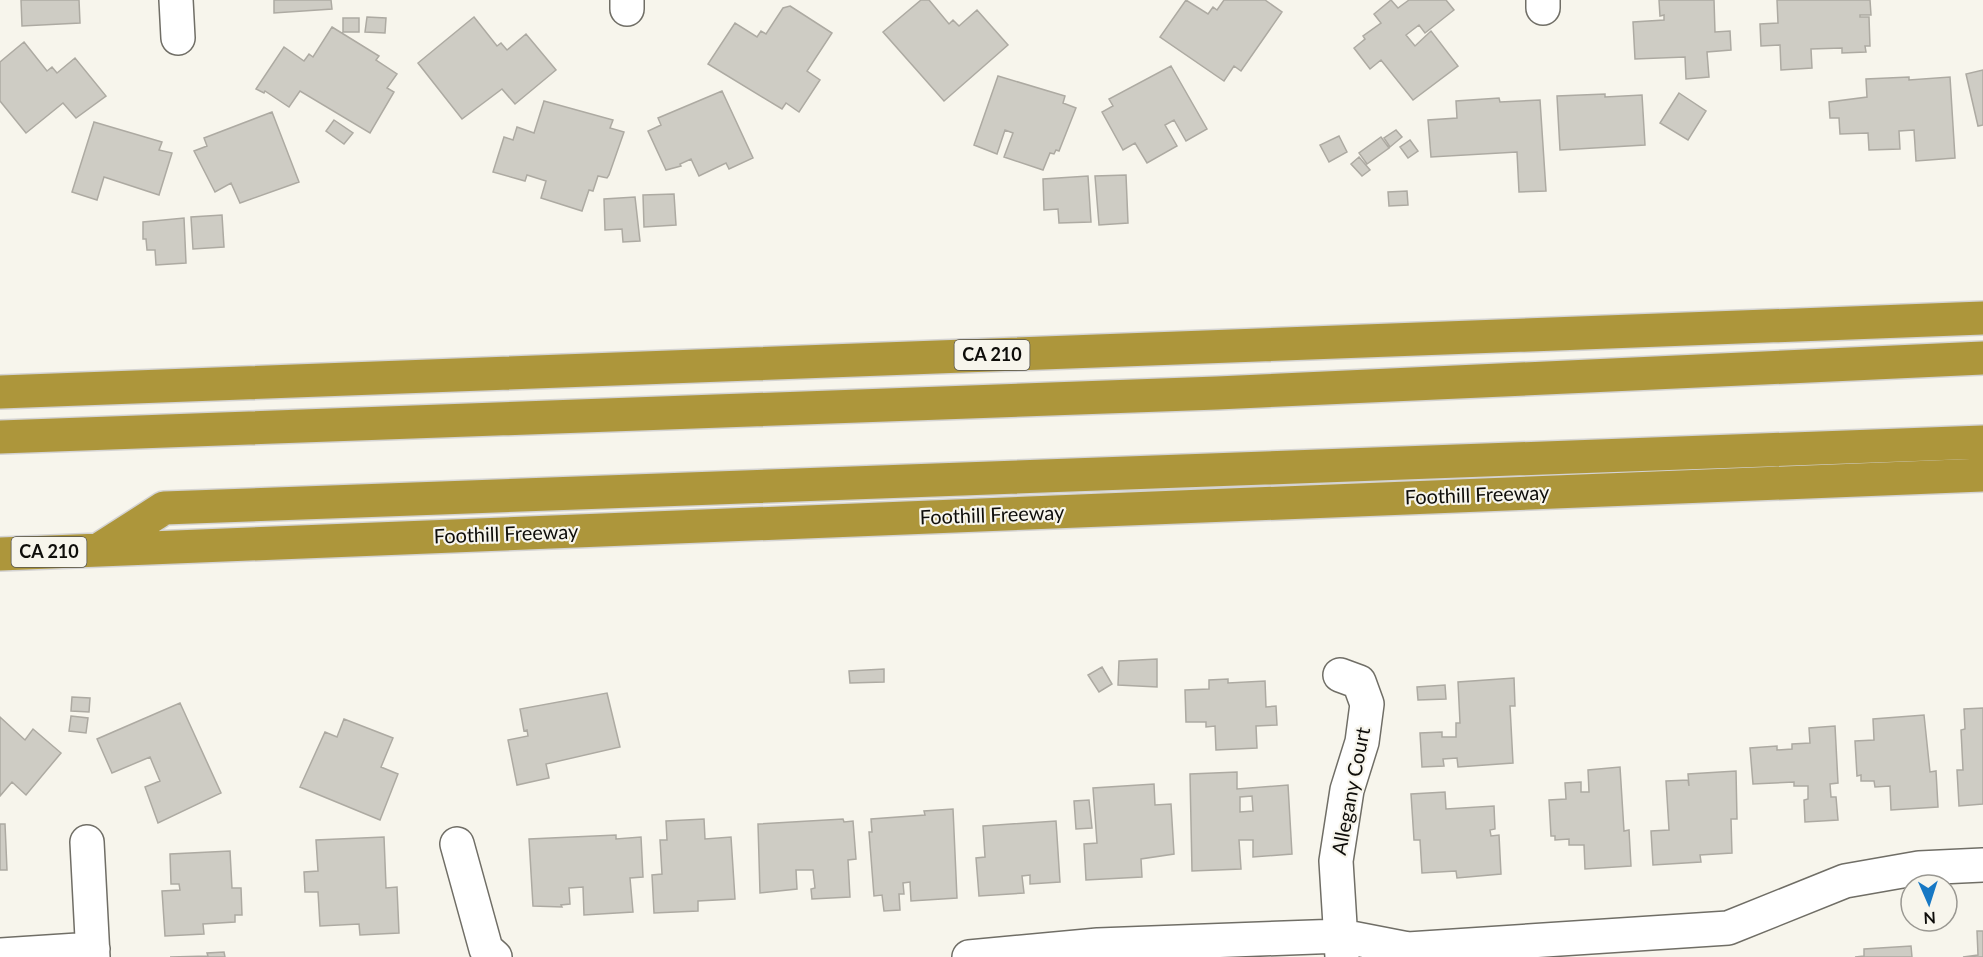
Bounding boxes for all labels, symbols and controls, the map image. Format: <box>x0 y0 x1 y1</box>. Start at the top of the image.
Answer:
road number: CA 210 <box>954 340 1030 370</box>
street label: Foothill Freeway <box>1404 479 1550 509</box>
street label: Foothill Freeway <box>919 499 1065 529</box>
street label: Foothill Freeway <box>433 518 579 548</box>
road number: CA 210 <box>11 537 86 567</box>
street label: Allegany Court <box>1326 725 1374 857</box>
north arrow <box>1899 873 1959 933</box>
text: N <box>1923 909 1936 928</box>

